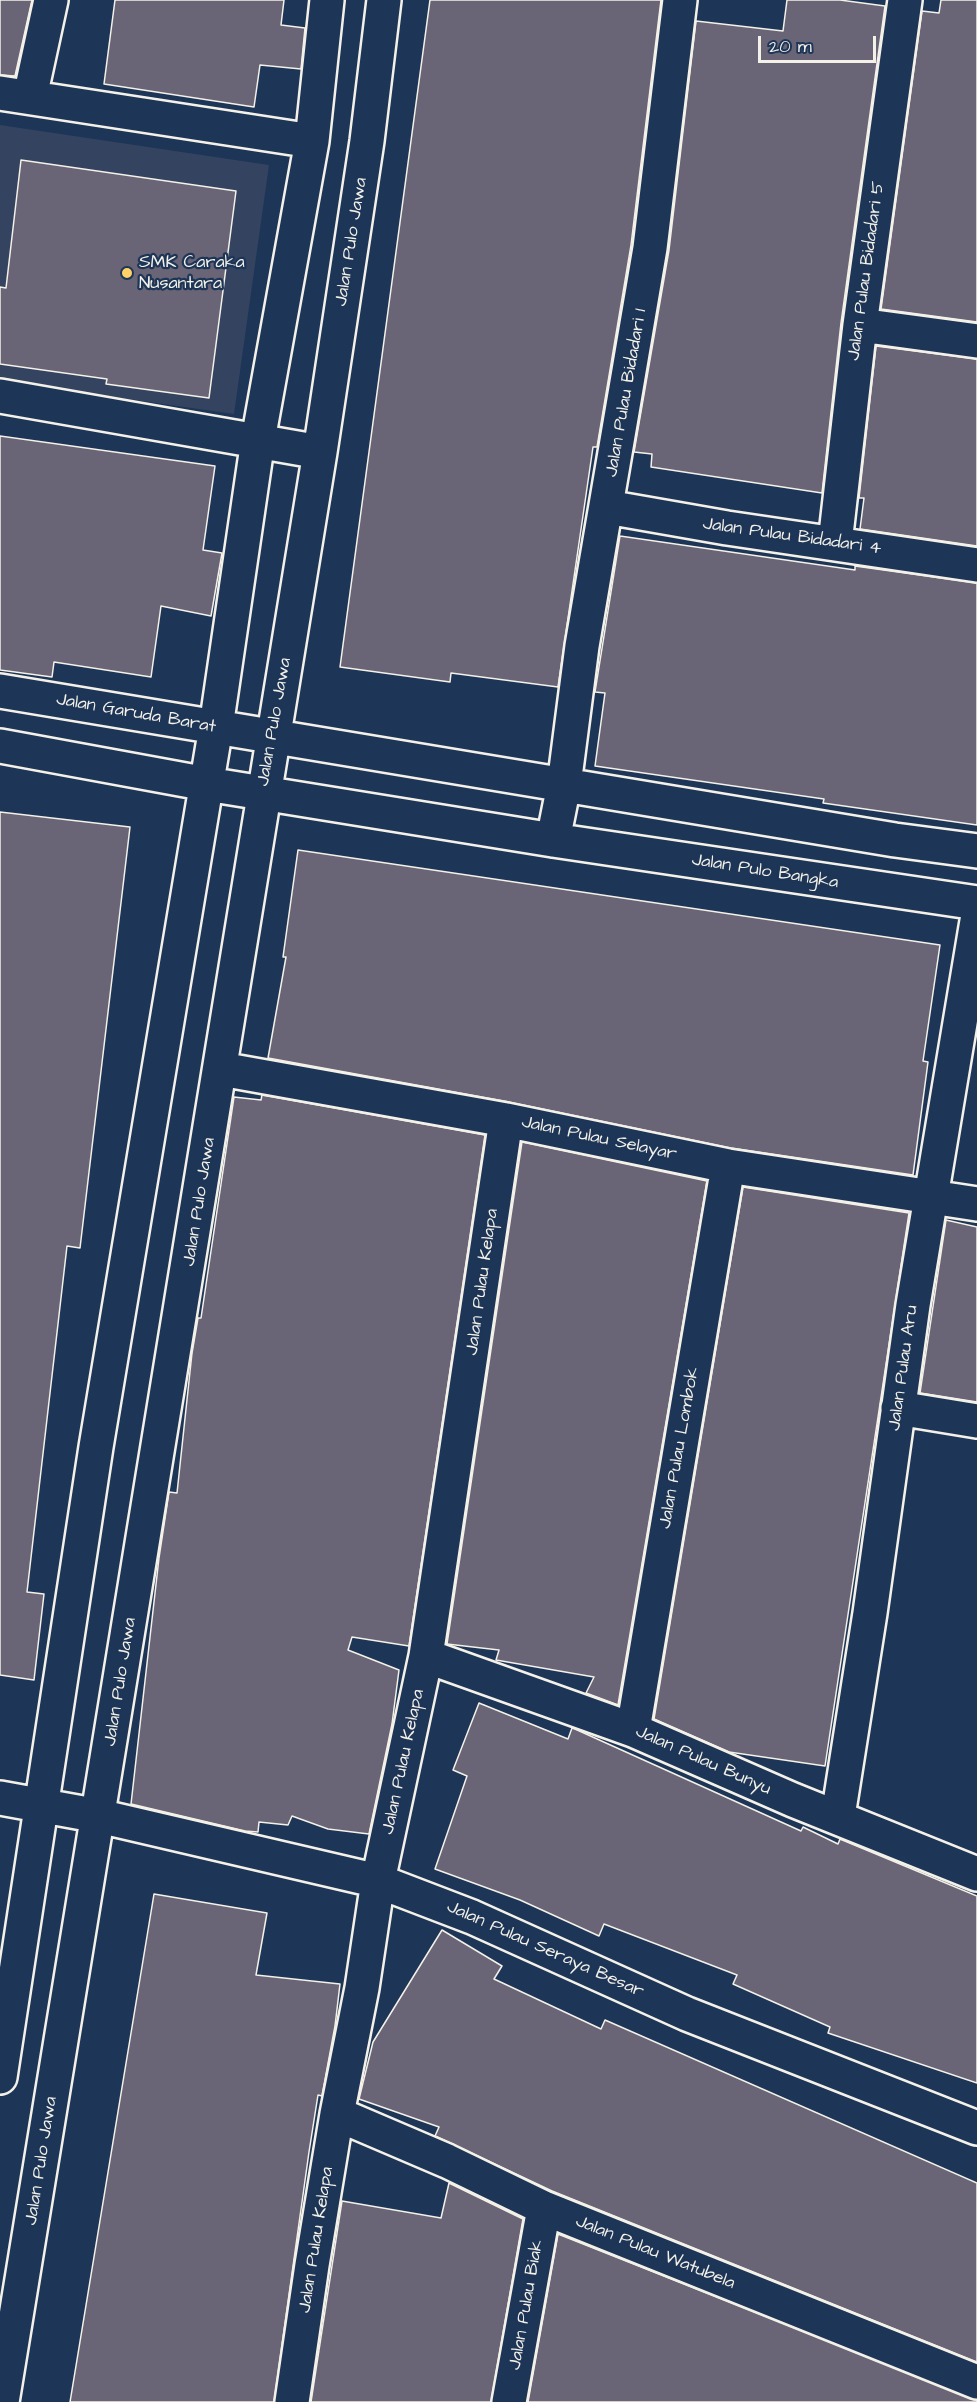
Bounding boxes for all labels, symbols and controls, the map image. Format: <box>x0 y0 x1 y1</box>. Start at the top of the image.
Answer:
scale bar <box>761 24 880 62</box>
text: 20 m <box>769 34 812 59</box>
street label: Jalan Pulo Jawa <box>331 176 373 308</box>
street label: Jalan Pulau Bidadari 5 <box>844 180 890 362</box>
place label: SMK Caraka Nusantara <box>139 252 245 294</box>
marker: SMK Caraka Nusantara <box>120 266 134 280</box>
street label: Jalan Pulau Bidadari 1 <box>602 307 652 479</box>
street label: Jalan Pulau Bidadari 4 <box>701 514 883 560</box>
street label: Jalan Pulo Jawa <box>253 656 297 788</box>
street label: Jalan Garuda Barat <box>55 689 217 739</box>
street label: Jalan Pulo Bangka <box>690 850 840 894</box>
street label: Jalan Pulau Selayar <box>519 1112 679 1166</box>
street label: Jalan Pulo Jawa <box>179 1136 221 1268</box>
street label: Jalan Pulau Kelapa <box>462 1207 504 1357</box>
street label: Jalan Pulau Aru <box>885 1304 923 1432</box>
street label: Jalan Pulau Lombok <box>655 1366 705 1530</box>
street label: Jalan Pulo Jawa <box>100 1616 142 1748</box>
street label: Jalan Pulau Kelapa <box>378 1688 430 1836</box>
street label: Jalan Pulau Bunyu <box>632 1721 774 1801</box>
street label: Jalan Pulau Seraya Besar <box>443 1897 647 2003</box>
street label: Jalan Pulo Jawa <box>21 2095 63 2227</box>
street label: Jalan Pulau Kelapa <box>295 2165 339 2315</box>
street label: Jalan Pulau Watubela <box>572 2211 738 2295</box>
street label: Jalan Pulau Biak <box>505 2238 549 2372</box>

